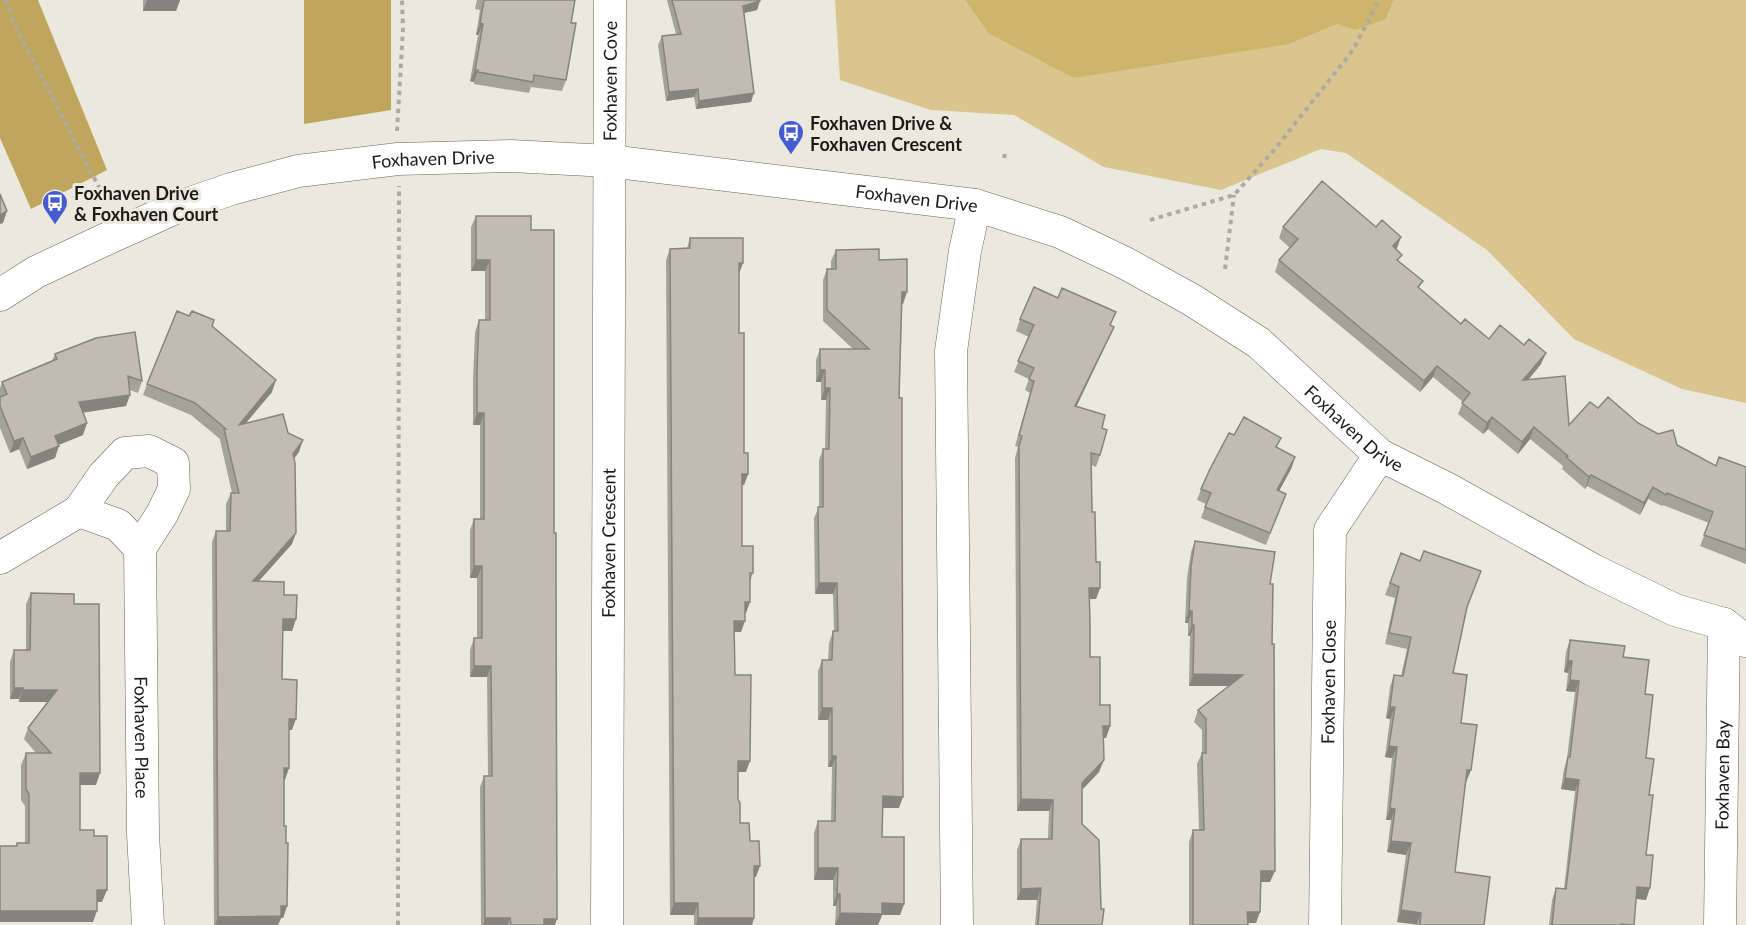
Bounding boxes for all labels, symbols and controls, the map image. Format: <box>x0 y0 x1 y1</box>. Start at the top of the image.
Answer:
street label: Foxhaven Cove <box>599 21 621 141</box>
place label: Foxhaven Drive & Foxhaven Crescent <box>810 112 962 155</box>
bus stop icon: Foxhaven Drive & Foxhaven Crescent <box>776 118 806 156</box>
street label: Foxhaven Drive <box>370 145 495 173</box>
street label: Foxhaven Drive <box>854 180 979 216</box>
place label: Foxhaven Drive & Foxhaven Court <box>74 182 218 225</box>
bus stop icon: Foxhaven Drive & Foxhaven Court <box>40 188 70 226</box>
street label: Foxhaven Drive <box>1300 380 1407 476</box>
street label: Foxhaven Crescent <box>597 467 619 618</box>
street label: Foxhaven Close <box>1316 620 1340 744</box>
street label: Foxhaven Place <box>130 676 154 799</box>
street label: Foxhaven Bay <box>1710 719 1734 830</box>

